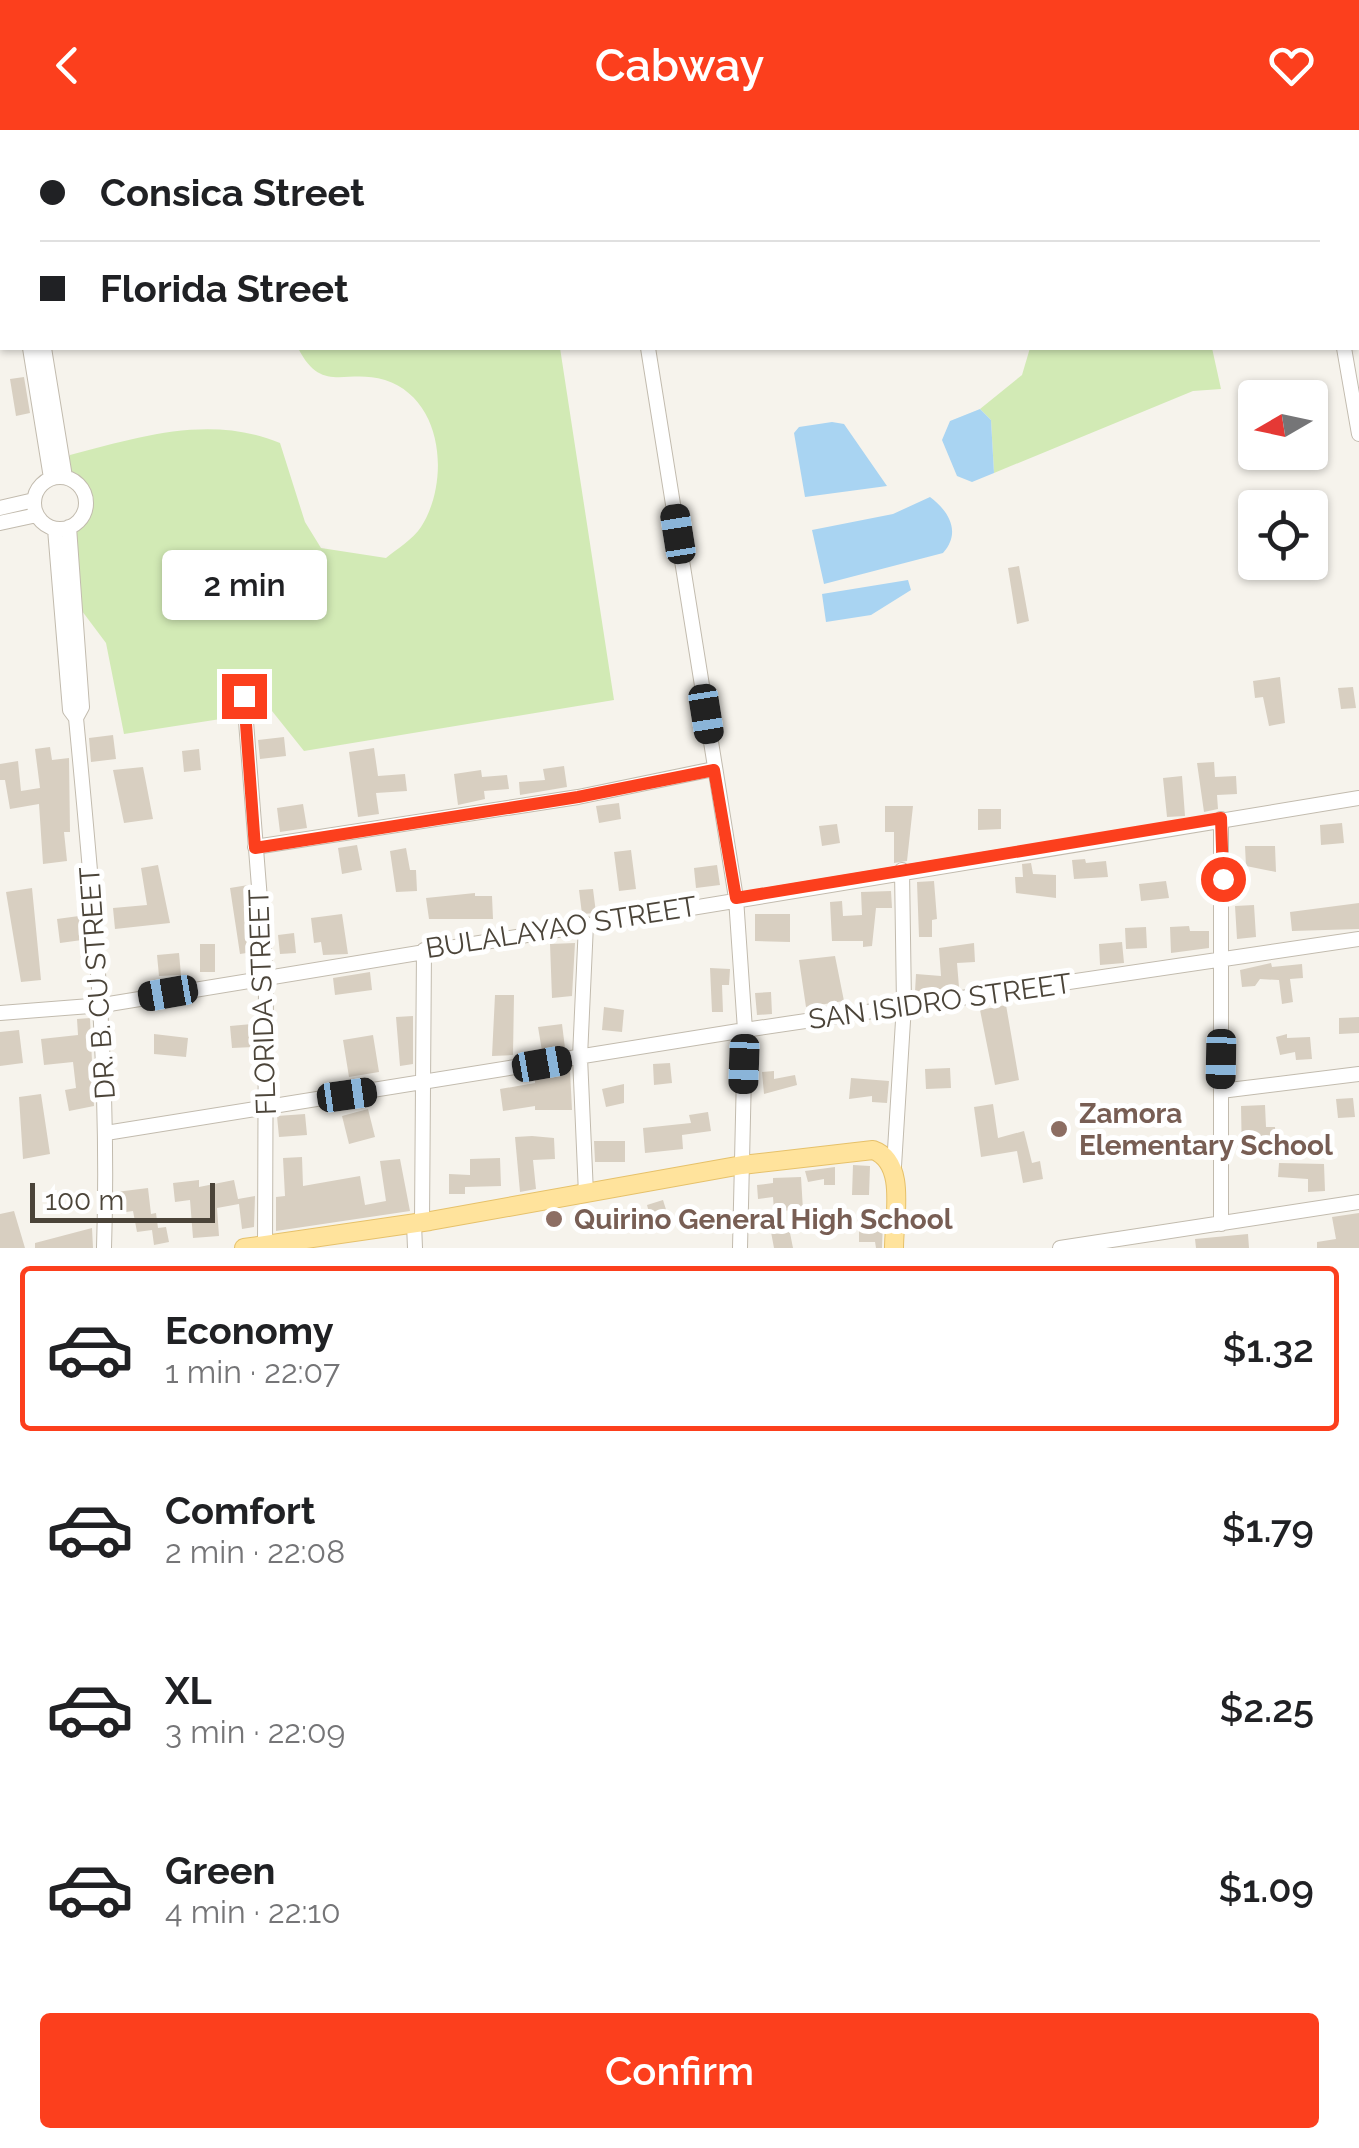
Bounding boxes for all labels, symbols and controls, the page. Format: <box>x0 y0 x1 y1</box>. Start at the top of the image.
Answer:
icon: back <box>40 38 95 93</box>
icon: heart <box>1264 38 1319 93</box>
text: Cabway <box>595 39 764 92</box>
text: Consica Street <box>100 170 365 215</box>
text: Florida Street <box>100 266 349 311</box>
north arrow <box>1238 380 1328 470</box>
map controls <box>1238 380 1328 580</box>
button: locate <box>1238 490 1328 580</box>
car <box>658 502 698 566</box>
callout: 2 min <box>162 551 326 621</box>
text: 2 min <box>204 566 285 603</box>
route end <box>222 674 267 719</box>
car <box>686 682 726 746</box>
route start <box>1201 857 1246 902</box>
street label: DR. B. CU STREET <box>73 866 122 1100</box>
street label: FLORIDA STREET <box>242 888 283 1116</box>
street label: BULALAYAO STREET <box>423 890 699 965</box>
street label: SAN ISIDRO STREET <box>806 967 1074 1036</box>
car <box>136 973 200 1013</box>
car <box>1205 1029 1237 1089</box>
car <box>728 1033 760 1095</box>
car <box>510 1044 574 1084</box>
car <box>315 1076 379 1114</box>
place label: Zamora Elementary School <box>1079 1097 1333 1162</box>
marker: Zamora Elementary School <box>1048 1118 1070 1140</box>
scale bar <box>30 1178 215 1222</box>
text: 100 m <box>45 1184 124 1217</box>
place label: Quirino General High School <box>574 1203 953 1236</box>
marker: Quirino General High School <box>543 1208 565 1230</box>
icon: car <box>45 1304 135 1394</box>
text: Economy <box>165 1308 334 1353</box>
text: $1.32 <box>1222 1326 1314 1371</box>
text: 1 min · 22:07 <box>165 1353 340 1390</box>
icon: car <box>45 1484 135 1574</box>
text: Comfort <box>165 1488 315 1533</box>
text: $1.79 <box>1222 1506 1314 1551</box>
text: 2 min · 22:08 <box>165 1533 345 1570</box>
icon: car <box>45 1664 135 1754</box>
text: XL <box>165 1668 212 1713</box>
text: $2.25 <box>1219 1686 1314 1731</box>
text: 3 min · 22:09 <box>165 1713 345 1750</box>
icon: car <box>45 1844 135 1934</box>
text: Green <box>165 1848 275 1893</box>
text: $1.09 <box>1218 1866 1314 1911</box>
text: 4 min · 22:10 <box>165 1893 341 1930</box>
button: Confirm <box>40 2013 1319 2128</box>

